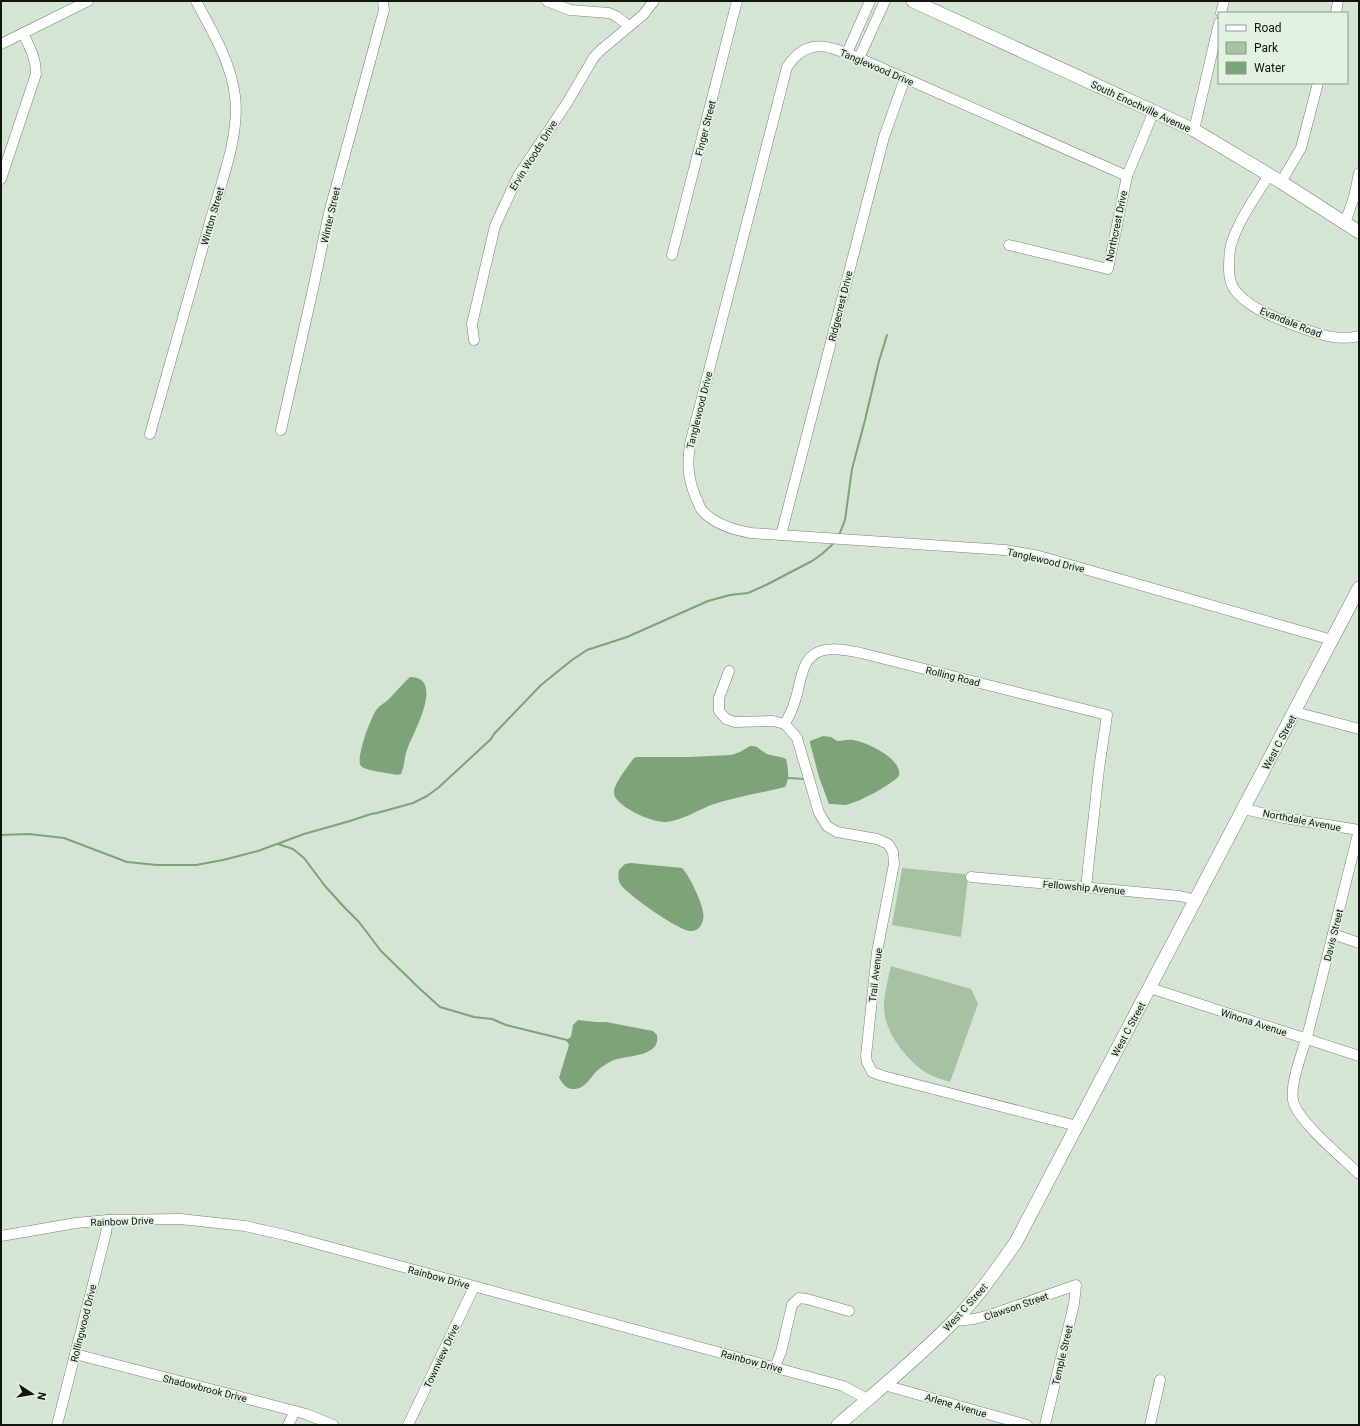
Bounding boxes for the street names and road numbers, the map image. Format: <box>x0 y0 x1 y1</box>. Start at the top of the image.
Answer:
street label: Tanglewood Drive <box>838 47 915 88</box>
street label: South Enochville Avenue <box>1089 79 1192 134</box>
street label: Finger Street <box>693 99 718 157</box>
street label: Ervin Woods Drive <box>507 118 559 192</box>
street label: Winton Street <box>199 186 226 247</box>
street label: Winter Street <box>319 186 342 244</box>
street label: Northcrest Drive <box>1104 190 1129 263</box>
street label: Ridgecrest Drive <box>826 270 855 343</box>
street label: Evandale Road <box>1258 305 1323 340</box>
street label: Tanglewood Drive <box>685 370 714 450</box>
street label: Tanglewood Drive <box>1006 546 1086 575</box>
street label: Rolling Road <box>925 664 981 689</box>
street label: West C Street <box>1260 713 1298 771</box>
street label: Northdale Avenue <box>1262 808 1342 833</box>
street label: Fellowship Avenue <box>1042 878 1126 897</box>
street label: Davis Street <box>1322 908 1345 962</box>
street label: Trail Avenue <box>867 947 884 1003</box>
street label: West C Street <box>1109 1000 1147 1058</box>
street label: Winona Avenue <box>1219 1007 1288 1038</box>
street label: Rainbow Drive <box>90 1215 154 1228</box>
street label: Rainbow Drive <box>407 1264 471 1291</box>
street label: West C Street <box>941 1281 990 1333</box>
street label: Rollingwood Drive <box>68 1283 98 1363</box>
street label: Clawson Street <box>983 1290 1050 1323</box>
street label: Townview Drive <box>422 1322 461 1390</box>
street label: Temple Street <box>1050 1324 1075 1386</box>
street label: Rainbow Drive <box>720 1348 784 1375</box>
street label: Shadowbrook Drive <box>162 1373 248 1404</box>
street label: Arlene Avenue <box>924 1391 988 1420</box>

